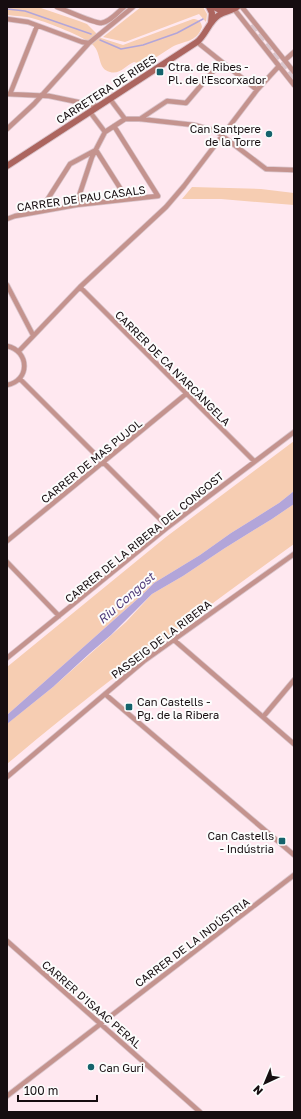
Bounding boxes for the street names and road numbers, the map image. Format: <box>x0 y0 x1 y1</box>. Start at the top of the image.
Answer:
street label: CARRETERA DE RIBES <box>53 52 159 126</box>
street label: CARRER DE PAU CASALS <box>16 183 146 213</box>
street label: CARRER DE CA N'ARCÀNGELA <box>113 308 234 429</box>
street label: CARRER DE MAS PUJOL <box>38 416 145 506</box>
street label: CARRER DE LA RIBERA DEL CONGOST <box>62 469 226 605</box>
street label: PASSEIG DE LA RIBERA <box>108 597 214 681</box>
street label: CARRER DE LA INDÚSTRIA <box>132 894 252 989</box>
street label: CARRER D'ISAAC PERAL <box>40 957 145 1051</box>

